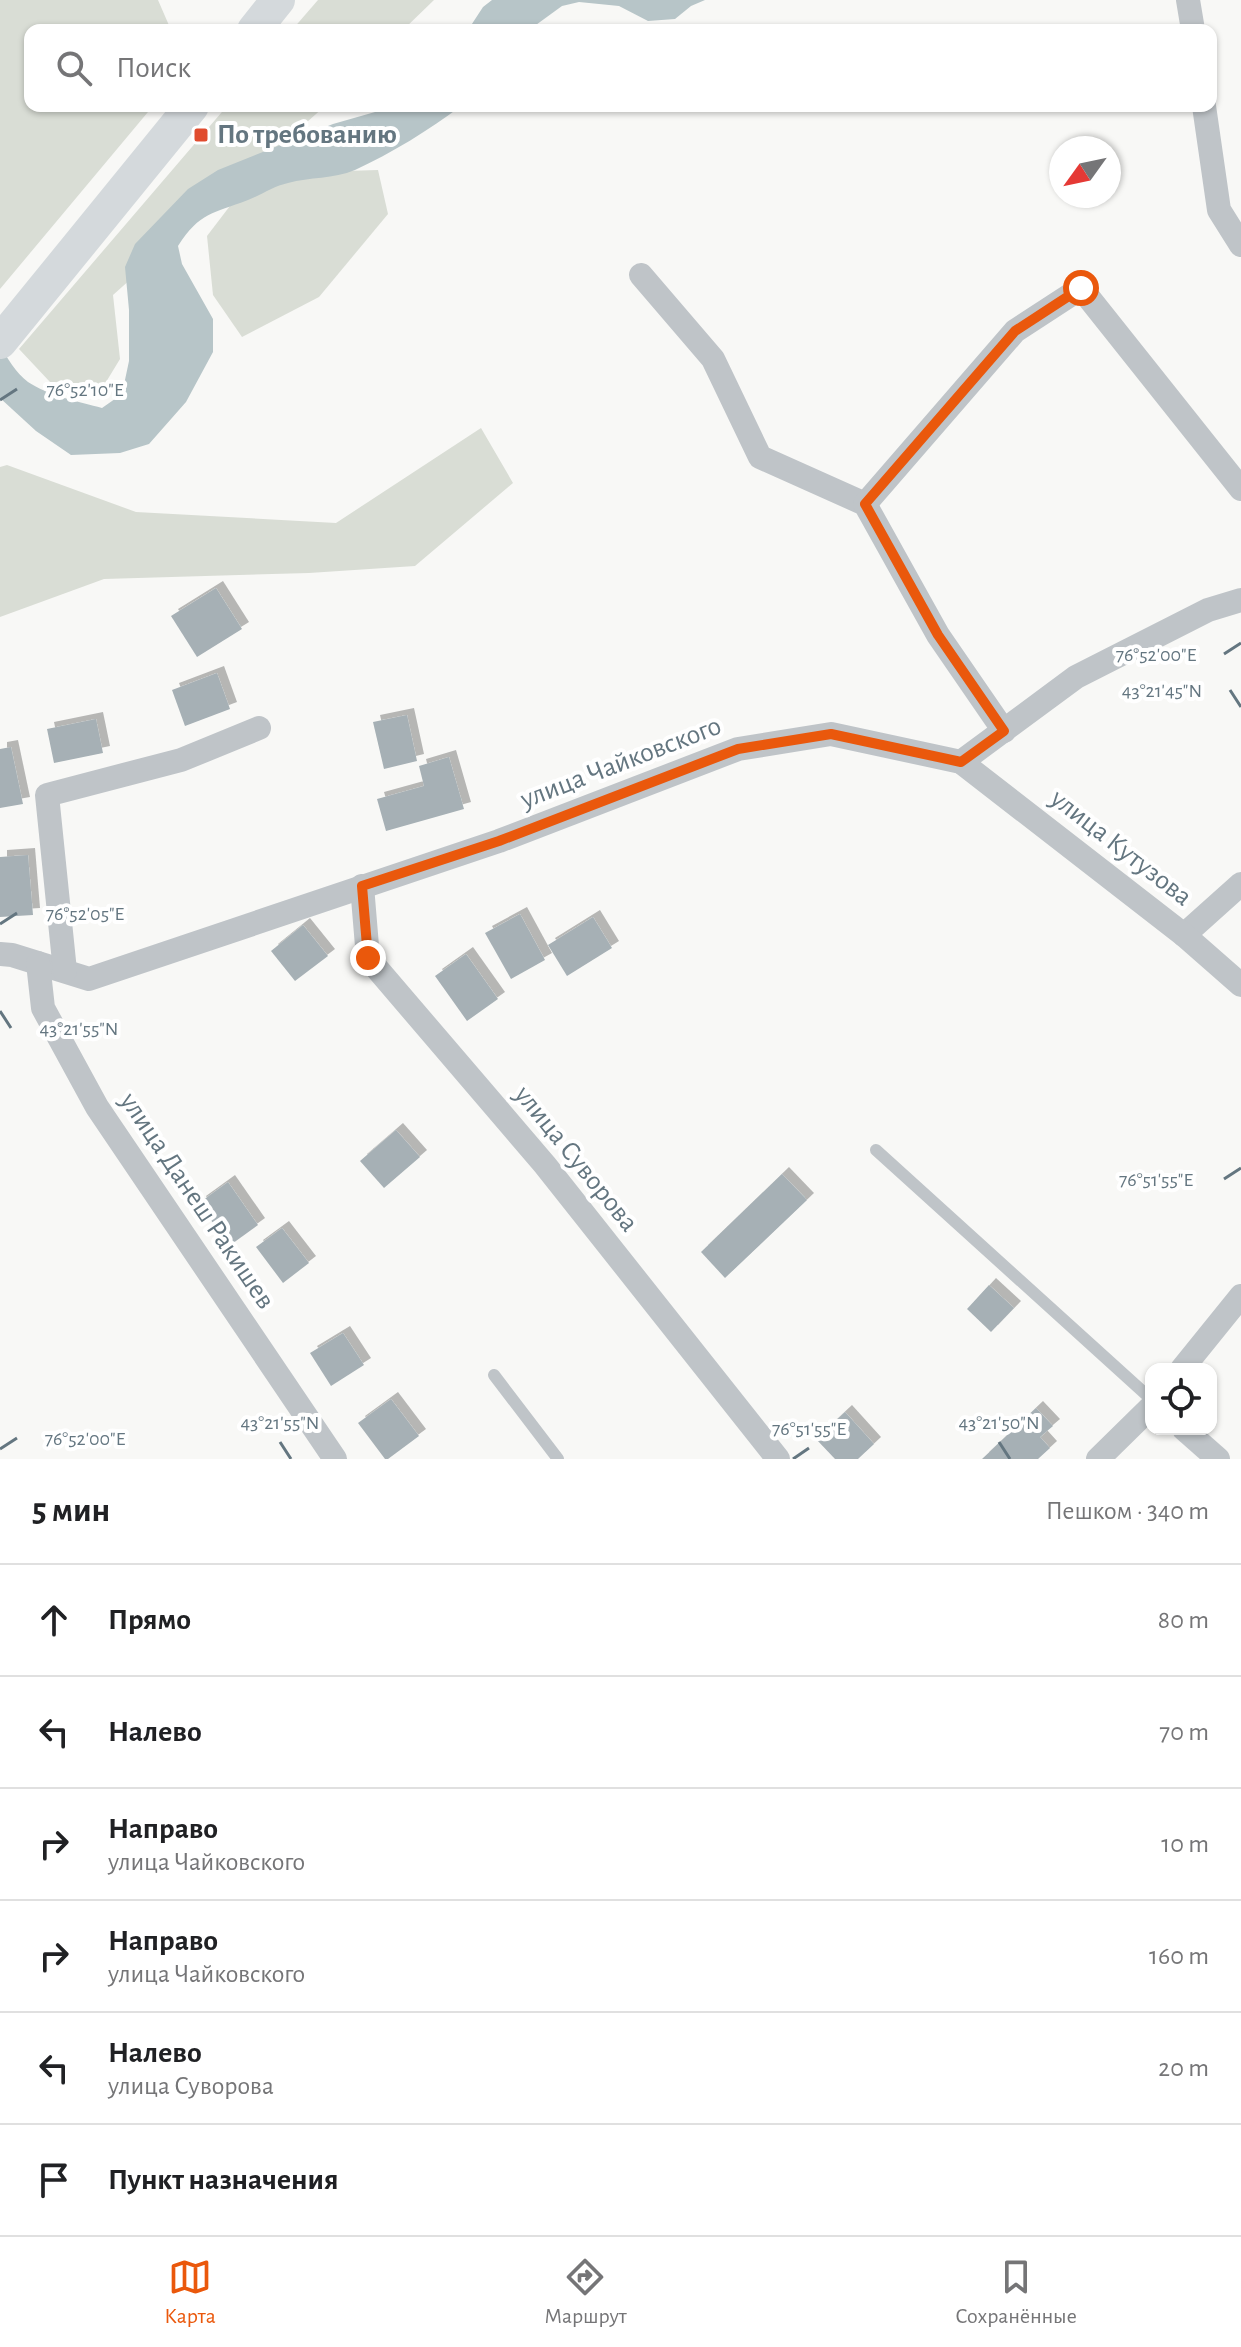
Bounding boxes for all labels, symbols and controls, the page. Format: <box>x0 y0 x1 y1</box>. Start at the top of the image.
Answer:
search box <box>24 24 1217 112</box>
icon: search <box>52 46 96 90</box>
text: Поиск <box>116 53 191 83</box>
place label: По требованию <box>217 121 397 149</box>
marker: По требованию <box>192 126 210 144</box>
north arrow <box>1049 136 1121 208</box>
route start <box>1063 270 1099 306</box>
text: 76°52'10"E <box>46 380 124 400</box>
text: 76°52'00"E <box>1116 645 1197 665</box>
text: 43°21'45"N <box>1122 681 1202 701</box>
street label: улица Чайковского <box>516 712 725 814</box>
street label: улица Кутузова <box>1044 784 1197 912</box>
text: 76°52'05"E <box>46 904 125 924</box>
route end <box>350 940 386 976</box>
text: 43°21'55"N <box>40 1019 119 1039</box>
street label: улица Суворова <box>508 1080 643 1237</box>
street label: улица Данеш Ракишев <box>114 1087 280 1314</box>
text: 76°51'55"E <box>1119 1170 1193 1190</box>
map controls <box>1145 1363 1217 1435</box>
button: locate <box>1145 1363 1217 1435</box>
text: 43°21'55"N <box>241 1413 320 1433</box>
text: 43°21'50"N <box>958 1413 1040 1433</box>
text: 76°51'55"E <box>772 1419 846 1439</box>
text: 76°52'00"E <box>45 1429 126 1449</box>
text: 5 мин <box>32 1494 110 1528</box>
text: Пешком · 340 m <box>1046 1498 1209 1524</box>
icon: ahead <box>32 1598 76 1642</box>
text: Прямо <box>108 1605 191 1635</box>
text: 80 m <box>1158 1607 1209 1633</box>
icon: left <box>32 1710 76 1754</box>
text: Налево <box>108 1717 202 1747</box>
text: 70 m <box>1159 1719 1209 1745</box>
text: Направо <box>108 1814 218 1844</box>
icon: right <box>32 1822 76 1866</box>
text: 10 m <box>1161 1831 1209 1857</box>
text: улица Чайковского <box>108 1849 305 1875</box>
text: Направо <box>108 1926 218 1956</box>
icon: right <box>32 1934 76 1978</box>
text: 160 m <box>1149 1943 1209 1969</box>
text: улица Чайковского <box>108 1961 305 1987</box>
text: Налево <box>108 2038 202 2068</box>
icon: left <box>32 2046 76 2090</box>
text: 20 m <box>1158 2055 1209 2081</box>
text: улица Суворова <box>108 2073 274 2099</box>
icon: arrive <box>32 2158 76 2202</box>
text: Пункт назначения <box>108 2165 339 2195</box>
tab: Карта <box>164 2255 216 2329</box>
tab: Маршрут <box>544 2255 627 2329</box>
tab: Сохранённые <box>955 2255 1077 2329</box>

